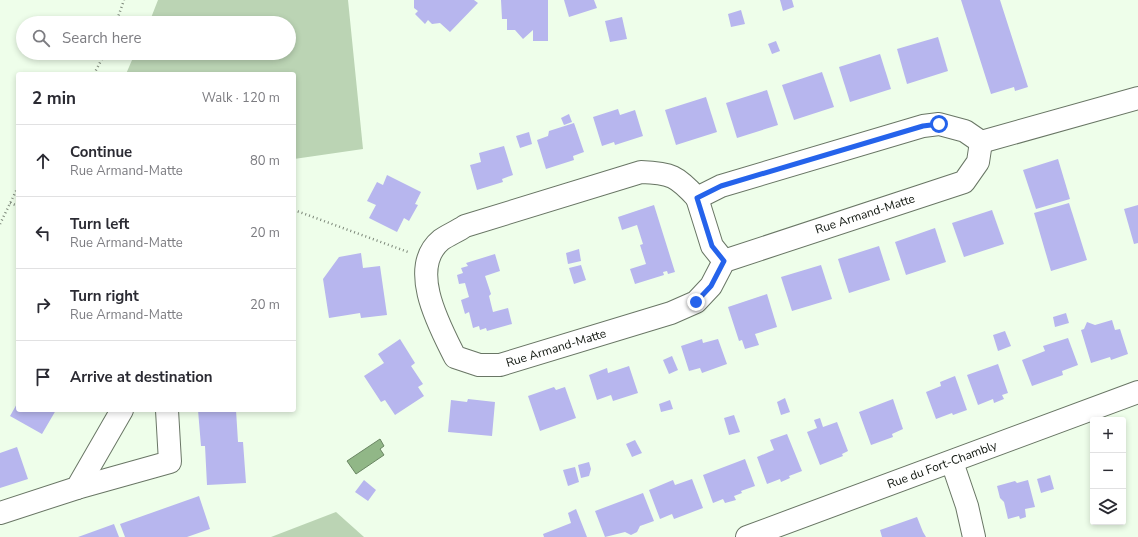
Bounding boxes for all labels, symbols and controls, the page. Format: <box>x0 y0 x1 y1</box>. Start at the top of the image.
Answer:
search box <box>16 16 296 60</box>
icon: search <box>30 27 52 49</box>
text: Search here <box>62 28 142 48</box>
text: 2 min <box>32 87 76 110</box>
text: Walk · 120 m <box>202 89 280 107</box>
route start <box>930 115 948 133</box>
text: Continue <box>70 142 132 162</box>
icon: ahead <box>32 150 54 172</box>
text: 80 m <box>250 152 280 170</box>
text: Rue Armand-Matte <box>70 162 183 180</box>
street label: Rue Armand-Matte <box>813 190 917 238</box>
text: Turn left <box>70 214 129 234</box>
icon: left <box>32 222 54 244</box>
text: 20 m <box>250 224 280 242</box>
text: Rue Armand-Matte <box>70 234 183 252</box>
text: Turn right <box>70 286 139 306</box>
route end <box>687 293 705 311</box>
icon: right <box>32 294 54 316</box>
text: 20 m <box>250 296 280 314</box>
text: Rue Armand-Matte <box>70 306 183 324</box>
street label: Rue Armand-Matte <box>504 325 608 371</box>
icon: arrive <box>32 366 54 388</box>
text: Arrive at destination <box>70 367 213 387</box>
map controls <box>1090 417 1126 525</box>
button: + <box>1090 417 1126 453</box>
street label: Rue du Fort-Chambly <box>885 437 1000 492</box>
button: − <box>1090 453 1126 489</box>
button: layers <box>1090 489 1126 525</box>

